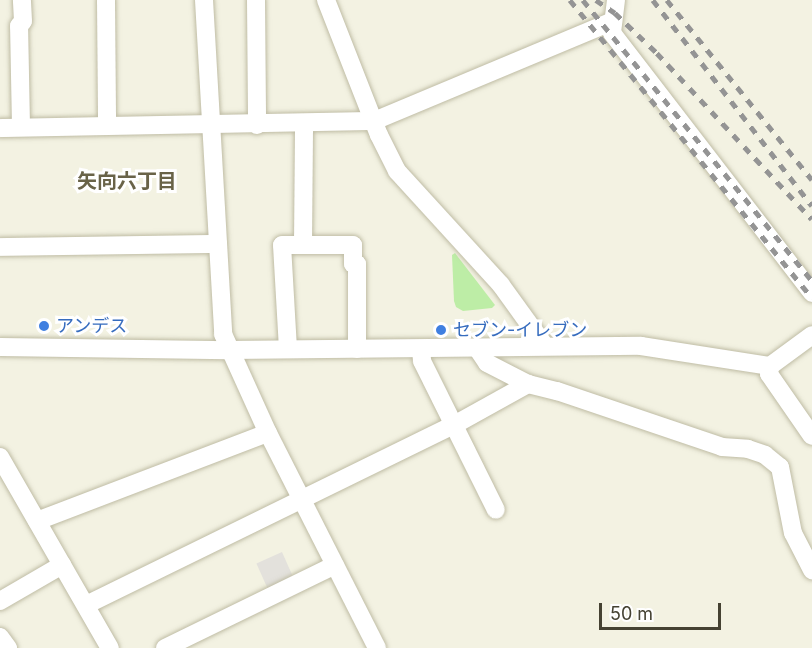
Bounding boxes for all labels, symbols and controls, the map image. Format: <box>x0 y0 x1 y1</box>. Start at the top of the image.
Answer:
district label: 矢向六丁目 <box>77 169 177 193</box>
place label: アンデス <box>56 315 128 337</box>
marker: アンデス <box>37 319 51 333</box>
place label: セブン-イレブン <box>453 319 587 341</box>
marker: セブン-イレブン <box>434 323 448 337</box>
scale bar <box>602 591 724 629</box>
text: 50 m <box>610 603 653 624</box>

